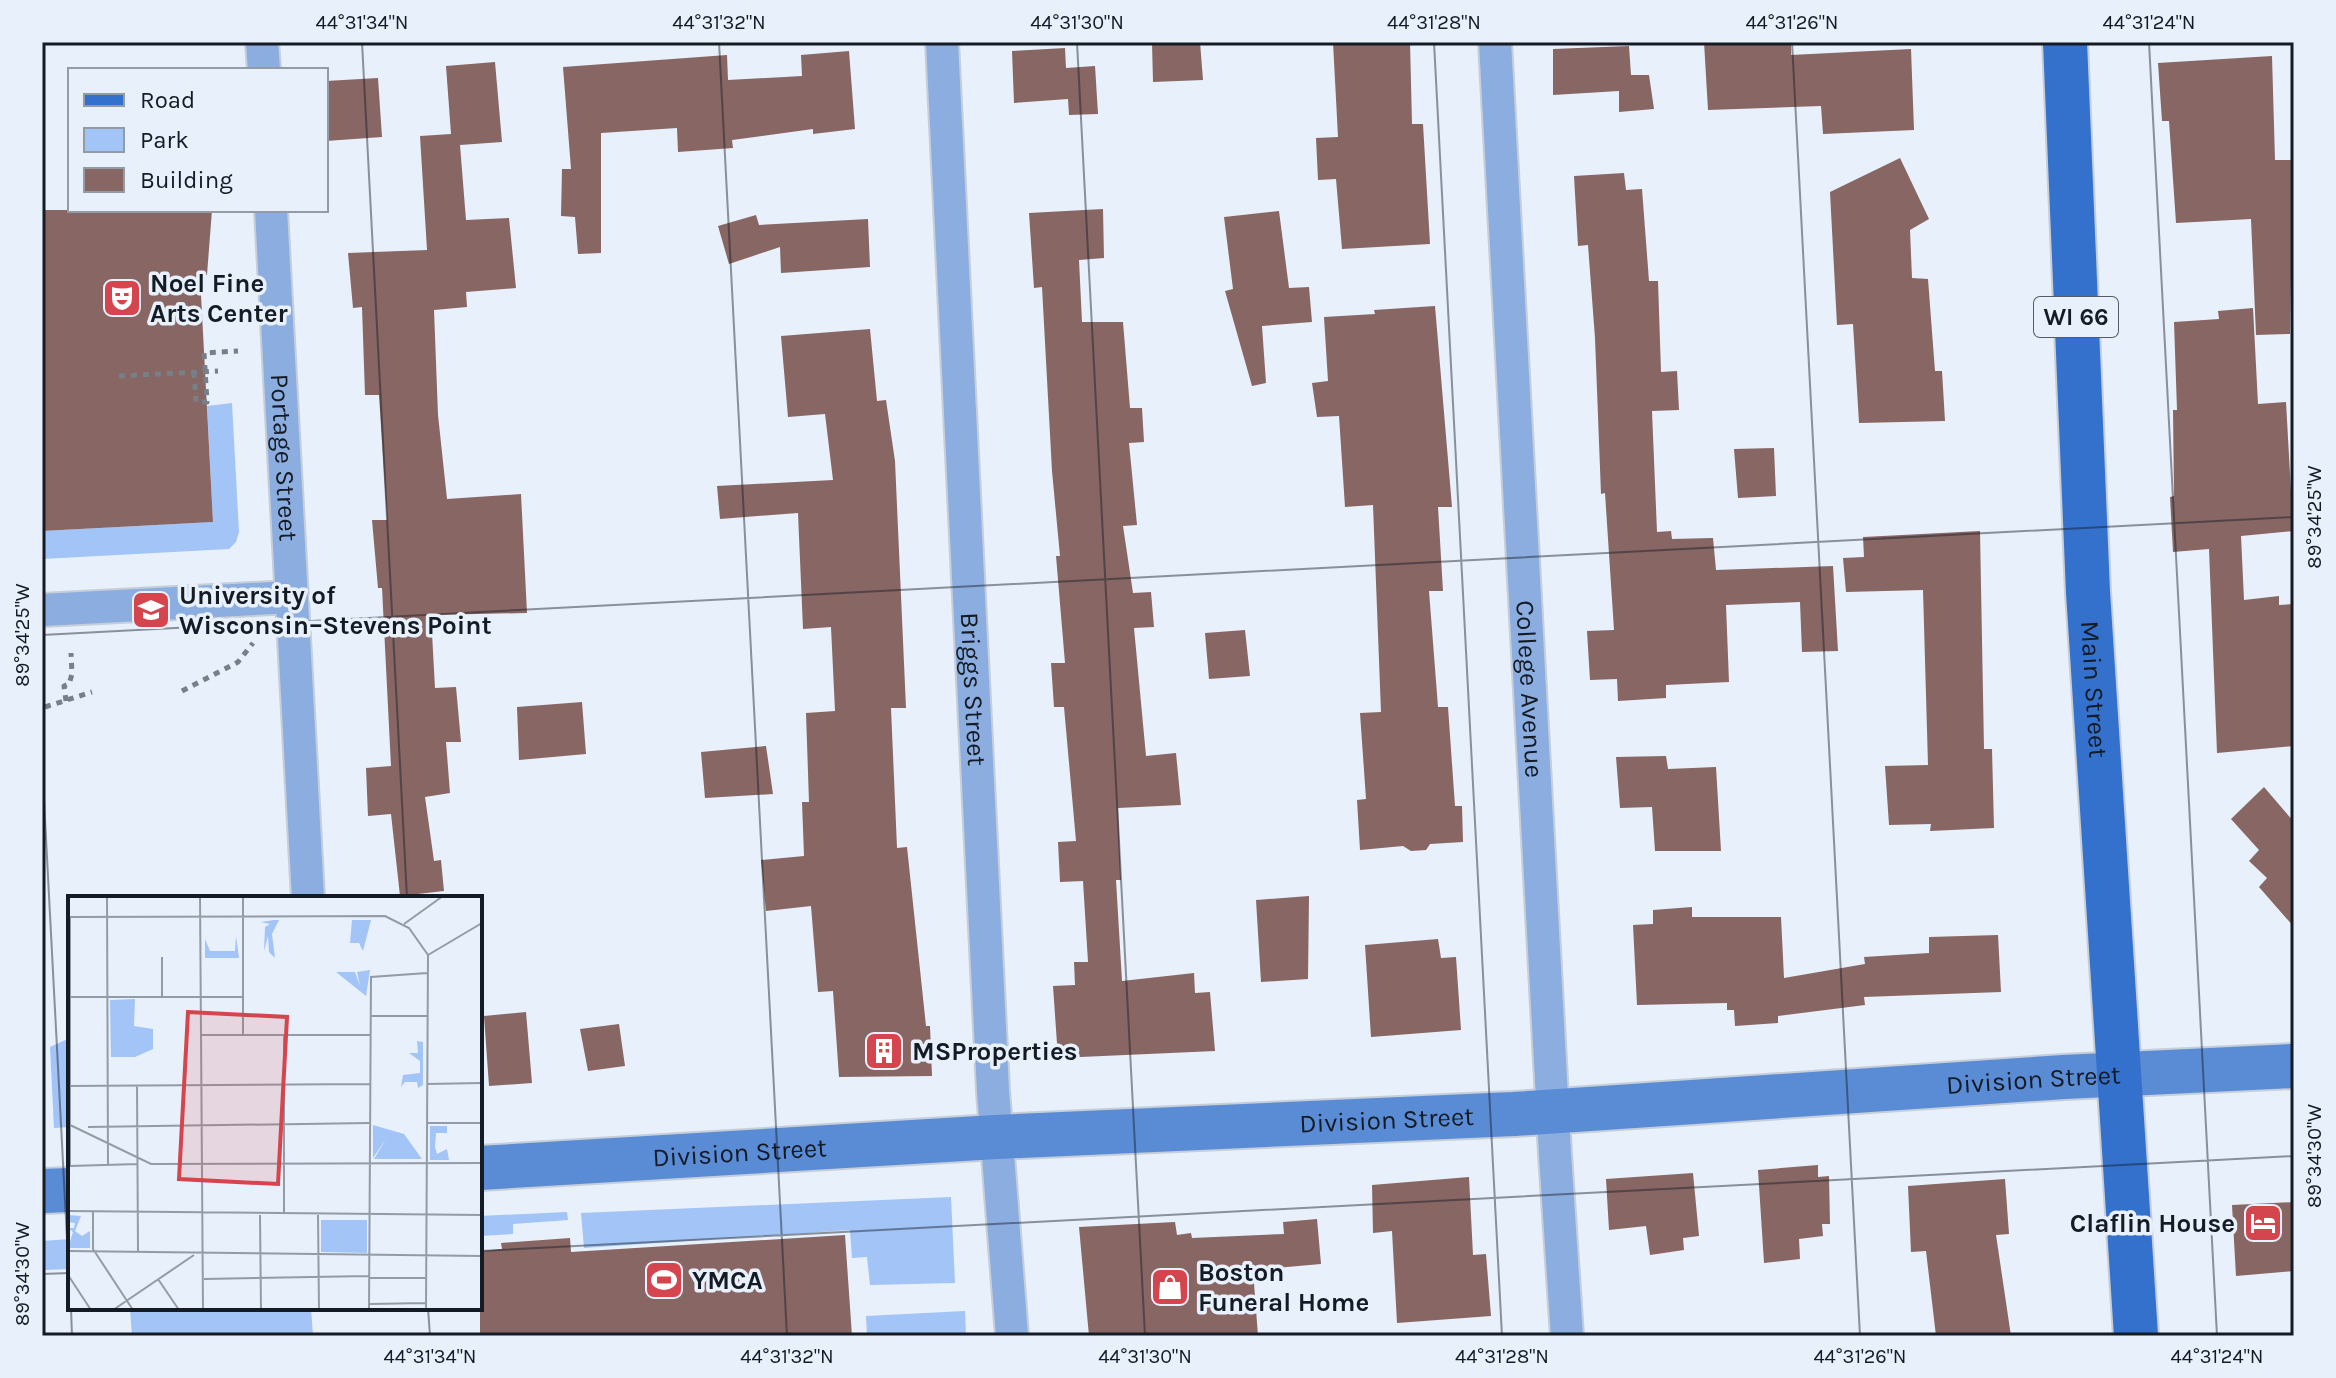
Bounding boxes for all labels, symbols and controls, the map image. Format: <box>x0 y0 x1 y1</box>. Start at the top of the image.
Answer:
text: 44°31'34"N <box>315 11 409 34</box>
text: 44°31'32"N <box>672 11 766 34</box>
text: 44°31'30"N <box>1030 11 1124 34</box>
text: 44°31'28"N <box>1387 11 1481 34</box>
text: 44°31'26"N <box>1745 11 1839 34</box>
text: 44°31'24"N <box>2103 11 2195 34</box>
legend <box>68 68 328 212</box>
text: Road <box>140 86 195 114</box>
text: Park <box>140 126 189 154</box>
text: Building <box>140 166 233 194</box>
place label: Noel Fine Arts Center <box>150 268 289 329</box>
theatre icon: Noel Fine Arts Center <box>101 277 143 319</box>
road number: WI 66 <box>2034 297 2118 337</box>
street label: Portage Street <box>264 373 304 542</box>
text: 89°34'25"W <box>2303 465 2326 569</box>
place label: University of Wisconsin–Stevens Point <box>179 580 492 641</box>
text: 89°34'25"W <box>11 583 34 687</box>
school or university icon: University of Wisconsin–Stevens Point <box>130 589 172 631</box>
street label: College Avenue <box>1509 599 1550 779</box>
street label: Briggs Street <box>954 612 992 767</box>
street label: Main Street <box>2074 620 2114 759</box>
inset map <box>68 896 482 1310</box>
building icon: MSProperties <box>863 1030 905 1072</box>
place label: MSProperties <box>912 1036 1077 1067</box>
street label: Division Street <box>1945 1059 2122 1101</box>
street label: Division Street <box>1299 1101 1475 1140</box>
text: 89°34'30"W <box>2303 1104 2326 1208</box>
street label: Division Street <box>651 1132 828 1174</box>
hotel icon: Claflin House <box>2242 1202 2284 1244</box>
place label: Claflin House <box>2070 1208 2235 1239</box>
text: 89°34'30"W <box>11 1222 34 1326</box>
place label: Boston Funeral Home <box>1198 1257 1369 1318</box>
sports icon: YMCA <box>643 1259 685 1301</box>
place label: YMCA <box>692 1265 763 1296</box>
shop icon: Boston Funeral Home <box>1149 1266 1191 1308</box>
text: 44°31'34"N <box>383 1345 477 1368</box>
text: 44°31'32"N <box>740 1345 834 1368</box>
text: 44°31'30"N <box>1098 1345 1192 1368</box>
text: 44°31'28"N <box>1455 1345 1549 1368</box>
text: 44°31'26"N <box>1813 1345 1907 1368</box>
text: 44°31'24"N <box>2171 1345 2263 1368</box>

